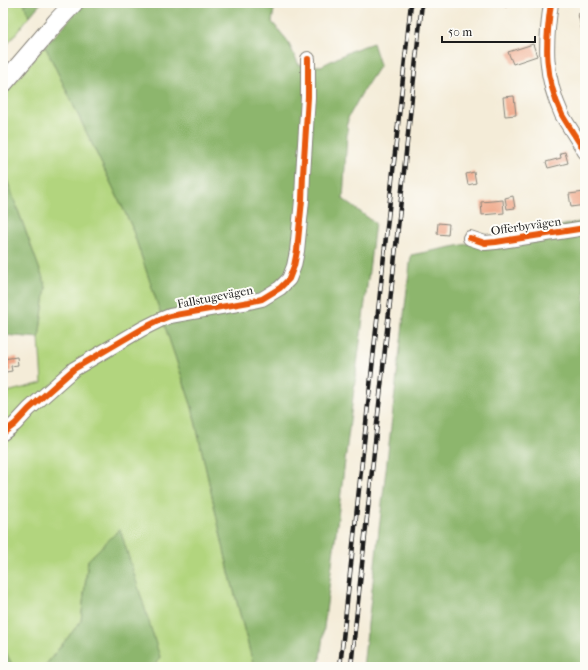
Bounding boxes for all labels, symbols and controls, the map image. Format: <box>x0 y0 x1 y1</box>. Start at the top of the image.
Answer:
scale bar <box>442 18 535 44</box>
text: 50 m <box>448 25 472 39</box>
street label: Offerbyvägen <box>490 214 562 238</box>
street label: Fallstugevägen <box>176 283 254 311</box>

